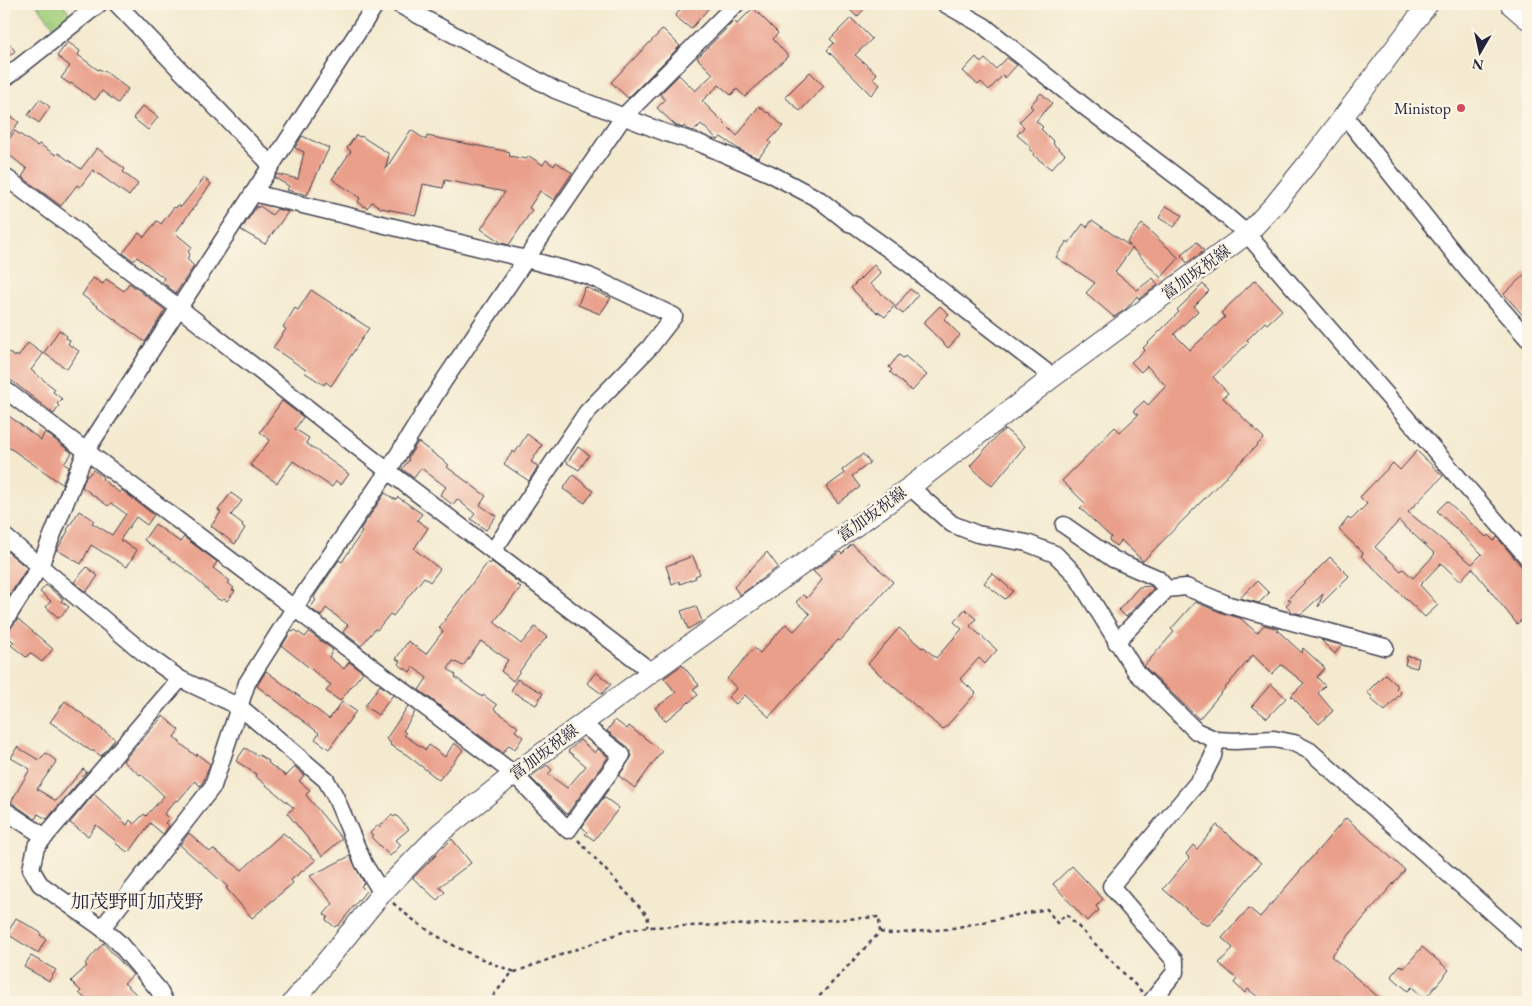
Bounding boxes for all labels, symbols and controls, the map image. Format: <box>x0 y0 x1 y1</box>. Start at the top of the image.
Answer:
north arrow <box>1454 28 1504 78</box>
text: N <box>1470 55 1485 75</box>
place label: Ministop <box>1394 98 1451 119</box>
marker: Ministop <box>1455 102 1467 114</box>
street label: 富加坂祝線 <box>1157 240 1235 304</box>
street label: 富加坂祝線 <box>833 482 911 546</box>
street label: 富加坂祝線 <box>506 720 582 784</box>
district label: 加茂野町加茂野 <box>70 889 204 914</box>

